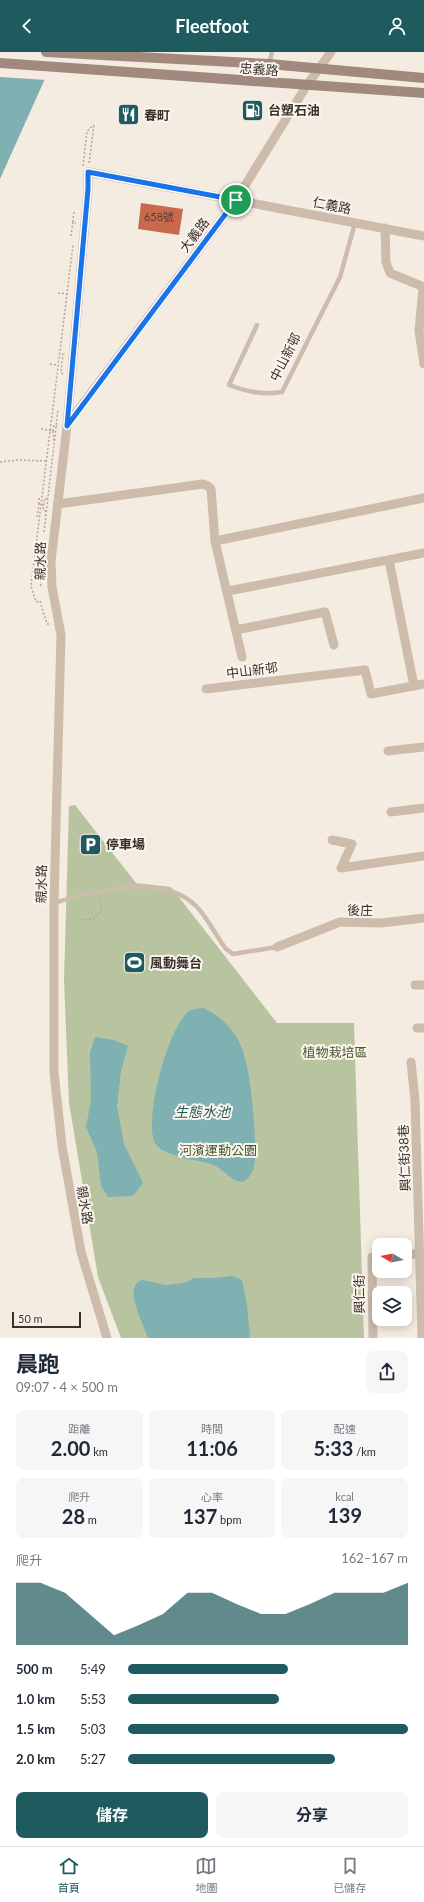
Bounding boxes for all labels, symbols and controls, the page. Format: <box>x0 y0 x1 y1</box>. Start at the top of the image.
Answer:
icon: back <box>16 15 38 37</box>
text: Fleetfoot <box>175 15 249 37</box>
icon: person <box>386 15 408 37</box>
street label: 忠義路 <box>239 60 279 78</box>
fuel station icon: 台塑石油 <box>240 97 266 123</box>
restaurant icon: 春町 <box>116 102 142 128</box>
place label: 台塑石油 <box>268 102 320 118</box>
place label: 春町 <box>144 107 170 123</box>
pin <box>219 183 253 217</box>
icon: arrive <box>225 189 247 211</box>
street label: 仁義路 <box>311 193 353 217</box>
house number: 658號 <box>144 210 174 223</box>
street label: 大義路 <box>176 215 212 255</box>
street label: 中山新邨 <box>266 330 304 384</box>
street label: 親水路 <box>32 541 48 581</box>
street label: 中山新邨 <box>225 659 279 681</box>
parking icon: 停車場 <box>77 831 103 857</box>
place label: 停車場 <box>106 836 145 852</box>
street label: 親水路 <box>33 864 49 904</box>
street label: 後庄 <box>347 902 373 918</box>
sports icon: 風動舞台 <box>121 950 147 976</box>
place label: 風動舞台 <box>150 955 202 971</box>
park label: 植物栽培區 <box>302 1044 368 1060</box>
water label: 生態水池 <box>174 1103 232 1120</box>
street label: 興仁街38巷 <box>395 1124 413 1192</box>
park label: 河濱運動公園 <box>179 1142 257 1158</box>
street label: 親水路 <box>74 1184 96 1226</box>
north arrow <box>372 1238 412 1278</box>
map controls <box>372 1238 412 1326</box>
street label: 興仁街 <box>351 1274 367 1314</box>
button: layers <box>372 1286 412 1326</box>
scale bar <box>12 1310 81 1329</box>
text: 50 m <box>18 1312 43 1325</box>
text: 晨跑 <box>16 1350 60 1377</box>
button: share <box>366 1351 408 1393</box>
text: 09:07 · 4 × 500 m <box>16 1379 118 1395</box>
text: 距離 <box>68 1422 90 1435</box>
text: 時間 <box>201 1422 223 1435</box>
text: 配速 <box>334 1422 356 1435</box>
text: 2.00 <box>51 1436 90 1460</box>
text: 11:06 <box>186 1436 238 1460</box>
text: 5:33 <box>313 1436 353 1460</box>
text: km <box>90 1445 108 1458</box>
text: /km <box>353 1445 376 1458</box>
text: 爬升 <box>68 1490 90 1503</box>
text: 心率 <box>201 1490 223 1503</box>
text: kcal <box>335 1490 354 1503</box>
text: 139 <box>327 1503 362 1527</box>
text: 28 <box>62 1504 85 1528</box>
text: 137 <box>182 1504 217 1528</box>
text: m <box>85 1513 97 1526</box>
text: bpm <box>217 1513 242 1526</box>
text: 162–167 m <box>341 1550 408 1566</box>
text: 爬升 <box>16 1552 42 1568</box>
text: 500 m <box>16 1661 53 1677</box>
text: 5:49 <box>80 1661 106 1677</box>
text: 1.0 km <box>16 1691 55 1707</box>
text: 5:53 <box>80 1691 106 1707</box>
text: 1.5 km <box>16 1721 55 1737</box>
text: 5:03 <box>80 1721 106 1737</box>
text: 2.0 km <box>16 1751 55 1767</box>
text: 5:27 <box>80 1751 106 1767</box>
button: 儲存 <box>16 1792 208 1838</box>
button: 分享 <box>216 1792 408 1838</box>
tab: 首頁 <box>58 1855 80 1895</box>
tab: 地圖 <box>195 1855 217 1895</box>
tab: 已儲存 <box>333 1855 366 1895</box>

